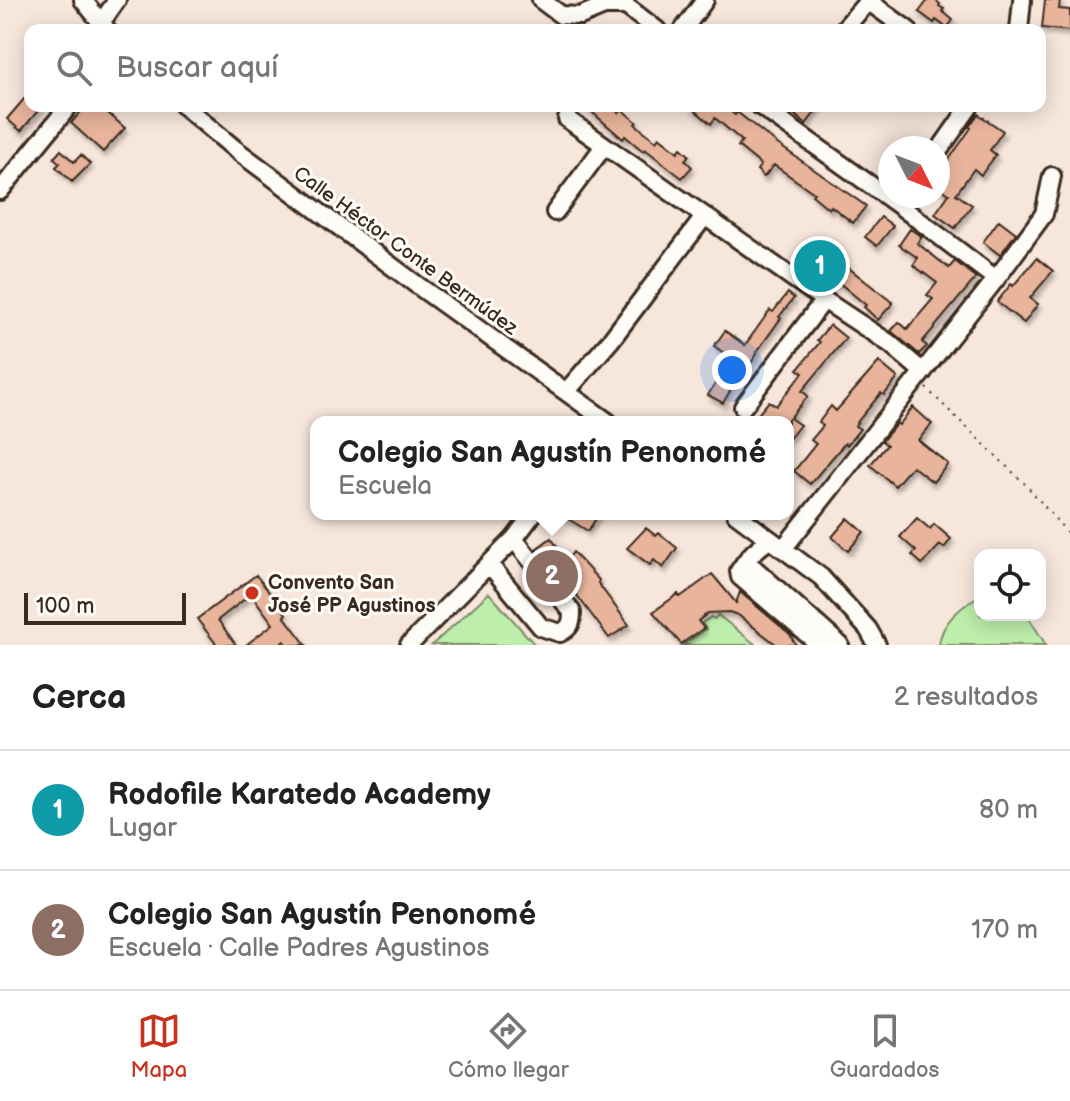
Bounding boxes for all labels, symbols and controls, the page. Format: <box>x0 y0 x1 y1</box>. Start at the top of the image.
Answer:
search box <box>24 24 1046 112</box>
icon: search <box>52 46 96 90</box>
text: Buscar aquí <box>116 50 278 86</box>
north arrow <box>878 136 950 208</box>
street label: Calle Héctor Conte Bermúdez <box>289 161 522 340</box>
pin: 1 <box>794 236 846 296</box>
your location <box>712 350 752 390</box>
popup <box>310 416 794 520</box>
text: Colegio San Agustín Penonomé <box>338 435 766 471</box>
text: Escuela <box>338 471 432 502</box>
pin: 2 <box>526 546 578 606</box>
map controls <box>974 549 1046 621</box>
button: locate <box>974 549 1046 621</box>
place label: Convento San José PP Agustinos <box>268 571 436 618</box>
marker: Convento San José PP Agustinos <box>243 584 261 602</box>
scale bar <box>24 589 186 625</box>
text: 100 m <box>36 593 95 620</box>
text: Cerca <box>32 677 127 718</box>
text: 2 resultados <box>894 682 1038 713</box>
text: Rodofile Karatedo Academy <box>108 777 491 813</box>
text: 1 <box>53 795 63 826</box>
text: 80 m <box>979 795 1038 826</box>
text: Lugar <box>108 813 177 844</box>
text: Colegio San Agustín Penonomé <box>108 897 536 933</box>
text: 2 <box>50 915 66 946</box>
text: 170 m <box>971 915 1038 946</box>
text: Escuela · Calle Padres Agustinos <box>108 933 489 964</box>
tab: Mapa <box>130 1009 187 1084</box>
tab: Cómo llegar <box>448 1009 569 1084</box>
tab: Guardados <box>830 1009 940 1084</box>

